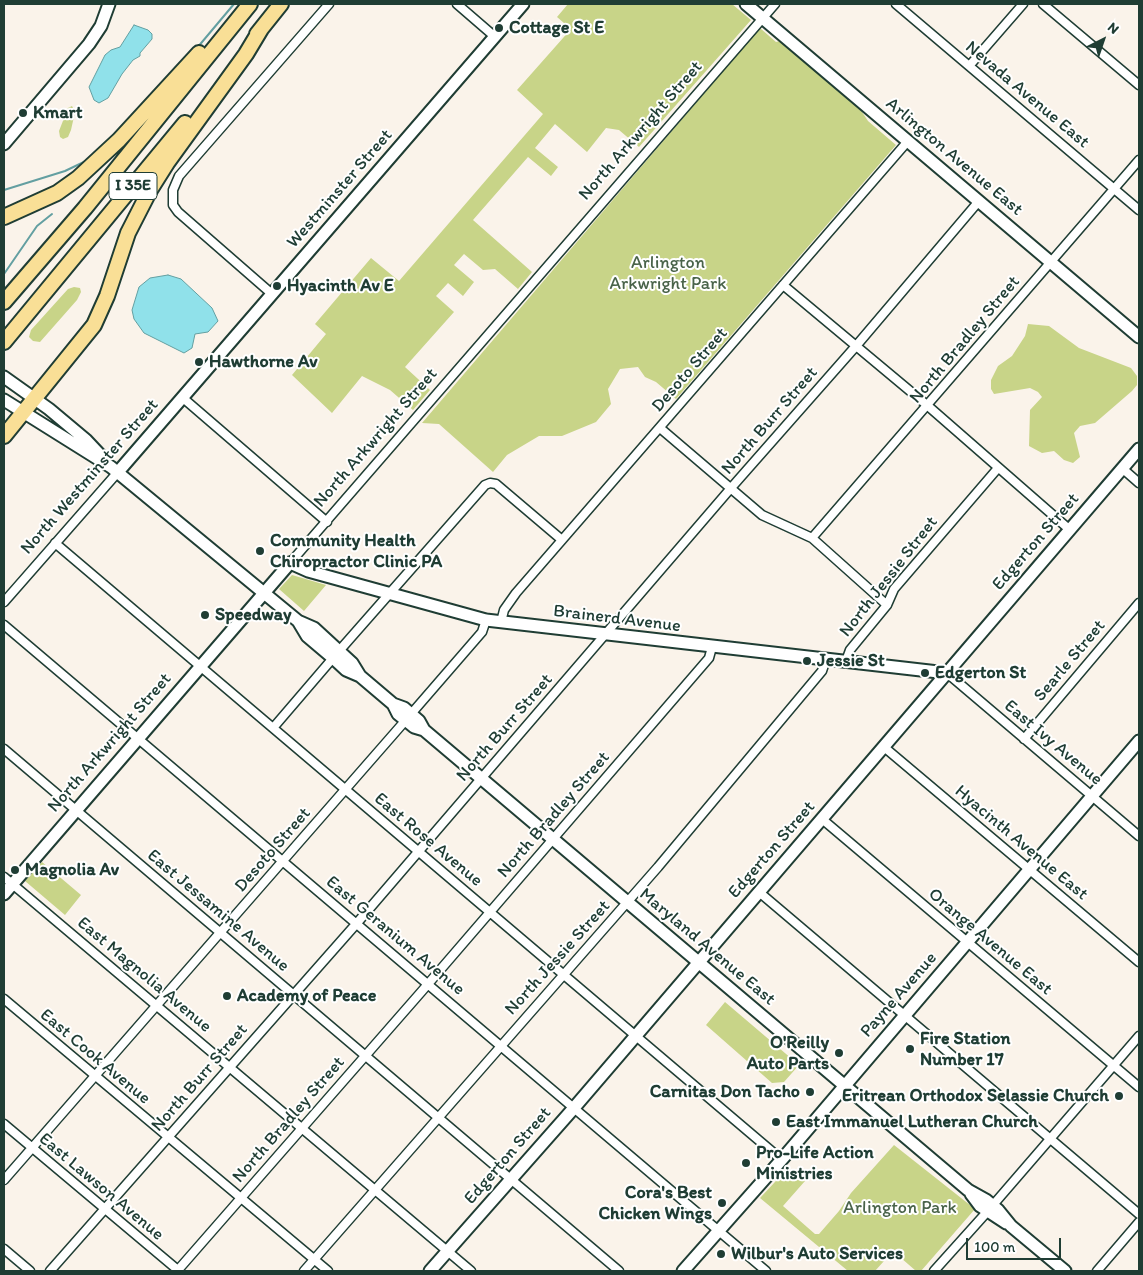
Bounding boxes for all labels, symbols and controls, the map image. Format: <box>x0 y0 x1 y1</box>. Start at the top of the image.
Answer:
north arrow <box>1078 15 1128 65</box>
place label: Cottage St E <box>509 17 604 39</box>
text: N <box>1104 19 1122 38</box>
marker: Cottage St E <box>493 22 505 34</box>
street label: Nevada Avenue East <box>961 37 1093 153</box>
street label: North Arkwright Street <box>575 57 707 205</box>
street label: Arlington Avenue East <box>881 93 1027 221</box>
place label: Kmart <box>33 102 82 124</box>
marker: Kmart <box>17 107 29 119</box>
street label: Westminster Street <box>283 125 397 253</box>
road number: I 35E <box>109 172 157 200</box>
park label: Arlington Arkwright Park <box>610 252 726 294</box>
street label: North Bradley Street <box>905 272 1025 408</box>
place label: Hyacinth Av E <box>287 275 394 297</box>
marker: Hyacinth Av E <box>271 280 283 292</box>
street label: Desoto Street <box>647 323 733 417</box>
place label: Hawthorne Av <box>209 351 318 373</box>
marker: Hawthorne Av <box>193 356 205 368</box>
street label: North Burr Street <box>717 363 823 479</box>
street label: North Arkwright Street <box>310 364 442 512</box>
street label: North Westminster Street <box>17 395 163 559</box>
street label: Edgerton Street <box>988 489 1084 595</box>
street label: North Jessie Street <box>835 512 943 642</box>
place label: Community Health Chiropractor Clinic PA <box>270 530 442 572</box>
marker: Community Health Chiropractor Clinic PA <box>254 545 266 557</box>
street label: Brainerd Avenue <box>552 600 682 638</box>
place label: Speedway <box>215 604 291 626</box>
marker: Speedway <box>199 609 211 621</box>
street label: Searle Street <box>1030 616 1110 706</box>
place label: Jessie St <box>817 650 885 672</box>
marker: Jessie St <box>801 655 813 667</box>
place label: Edgerton St <box>935 662 1026 684</box>
marker: Edgerton St <box>919 667 931 679</box>
street label: North Arkwright Street <box>44 669 176 817</box>
street label: North Burr Street <box>452 670 558 786</box>
street label: East Ivy Avenue <box>999 696 1107 790</box>
street label: North Bradley Street <box>493 747 615 883</box>
street label: Hyacinth Avenue East <box>950 781 1092 905</box>
street label: East Rose Avenue <box>369 788 487 892</box>
street label: Edgerton Street <box>724 797 820 903</box>
street label: Desoto Street <box>230 803 316 897</box>
street label: East Jessamine Avenue <box>142 845 294 977</box>
place label: Magnolia Av <box>25 859 119 881</box>
marker: Magnolia Av <box>9 864 21 876</box>
street label: East Geranium Avenue <box>321 872 469 1000</box>
street label: Maryland Avenue East <box>634 884 780 1010</box>
street label: Orange Avenue East <box>924 884 1056 1000</box>
street label: North Jessie Street <box>501 896 615 1020</box>
street label: East Magnolia Avenue <box>72 912 216 1038</box>
street label: Payne Avenue <box>856 948 942 1042</box>
place label: Academy of Peace <box>237 985 376 1007</box>
marker: Academy of Peace <box>221 990 233 1002</box>
street label: East Cook Avenue <box>35 1004 155 1110</box>
street label: North Burr Street <box>147 1020 253 1136</box>
place label: Fire Station Number 17 <box>920 1028 1011 1070</box>
place label: O'Reilly Auto Parts <box>747 1032 829 1074</box>
marker: Fire Station Number 17 <box>904 1043 916 1055</box>
marker: O'Reilly Auto Parts <box>833 1047 845 1059</box>
street label: North Bradley Street <box>228 1052 350 1188</box>
place label: Carnitas Don Tacho <box>650 1081 800 1103</box>
place label: Eritrean Orthodox Selassie Church <box>842 1085 1109 1107</box>
marker: Carnitas Don Tacho <box>804 1086 816 1098</box>
marker: Eritrean Orthodox Selassie Church <box>1113 1090 1125 1102</box>
street label: Edgerton Street <box>460 1103 556 1209</box>
place label: East Immanuel Lutheran Church <box>786 1111 1038 1133</box>
marker: East Immanuel Lutheran Church <box>770 1116 782 1128</box>
street label: East Lawson Avenue <box>34 1128 168 1246</box>
place label: Pro-Life Action Ministries <box>756 1142 874 1184</box>
marker: Pro-Life Action Ministries <box>740 1157 752 1169</box>
place label: Cora's Best Chicken Wings <box>598 1182 712 1224</box>
marker: Cora's Best Chicken Wings <box>716 1197 728 1209</box>
park label: Arlington Park <box>843 1197 957 1219</box>
scale bar <box>968 1228 1063 1260</box>
text: 100 m <box>974 1238 1015 1256</box>
place label: Wilbur's Auto Services <box>731 1243 903 1265</box>
marker: Wilbur's Auto Services <box>715 1248 727 1260</box>

